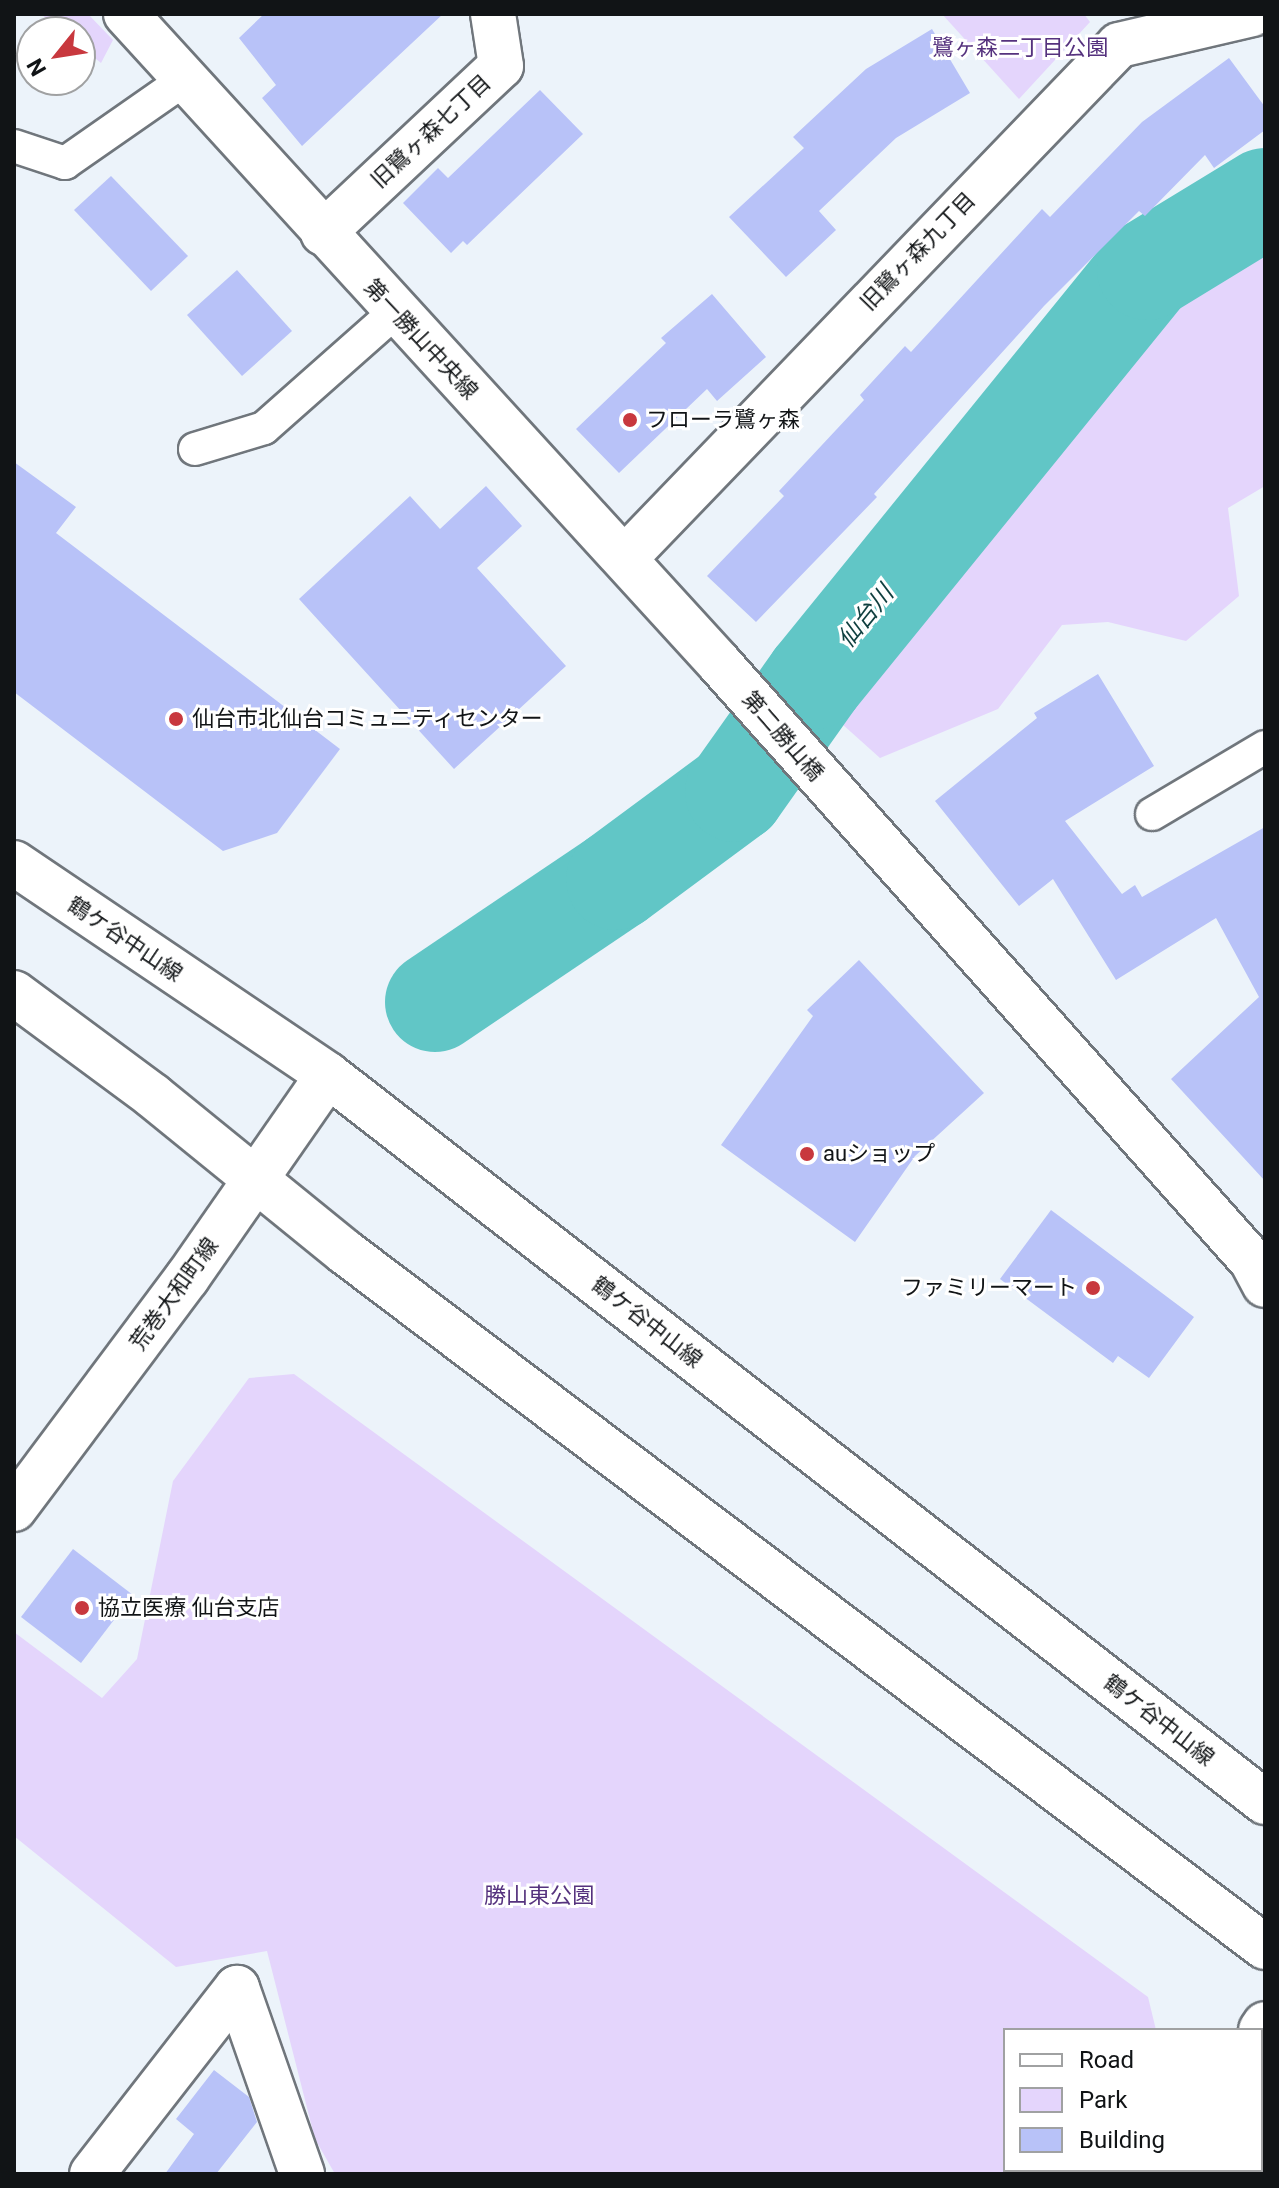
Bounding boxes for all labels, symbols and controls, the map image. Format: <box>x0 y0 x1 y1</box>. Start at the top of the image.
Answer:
north arrow <box>16 16 96 96</box>
park label: 鷺ヶ森二丁目公園 <box>932 35 1108 61</box>
text: N <box>22 54 51 80</box>
street label: 旧鷺ヶ森七丁目 <box>366 69 496 193</box>
street label: 旧鷺ヶ森九丁目 <box>855 186 981 316</box>
street label: 第一勝山中央線 <box>359 274 483 404</box>
place label: フローラ鷺ヶ森 <box>646 407 800 433</box>
marker: フローラ鷺ヶ森 <box>621 411 639 429</box>
water label: 仙台川 <box>832 580 900 654</box>
street label: 第二勝山橋 <box>737 686 829 786</box>
place label: 仙台市北仙台コミュニティセンター <box>192 706 544 732</box>
marker: 仙台市北仙台コミュニティセンター <box>167 710 185 728</box>
street label: 鶴ケ谷中山線 <box>63 891 187 987</box>
place label: auショップ <box>823 1141 935 1167</box>
marker: auショップ <box>798 1145 816 1163</box>
street label: 荒巻大和町線 <box>125 1233 223 1355</box>
street label: 鶴ケ谷中山線 <box>587 1271 707 1373</box>
place label: ファミリーマート <box>901 1275 1077 1301</box>
marker: ファミリーマート <box>1084 1279 1102 1297</box>
place label: 協立医療 仙台支店 <box>98 1595 279 1621</box>
marker: 協立医療 仙台支店 <box>73 1599 91 1617</box>
street label: 鶴ケ谷中山線 <box>1099 1669 1219 1771</box>
park label: 勝山東公園 <box>484 1883 594 1909</box>
legend <box>1003 2028 1263 2172</box>
text: Road <box>1079 2046 1134 2074</box>
text: Park <box>1079 2086 1127 2114</box>
text: Building <box>1079 2126 1165 2154</box>

